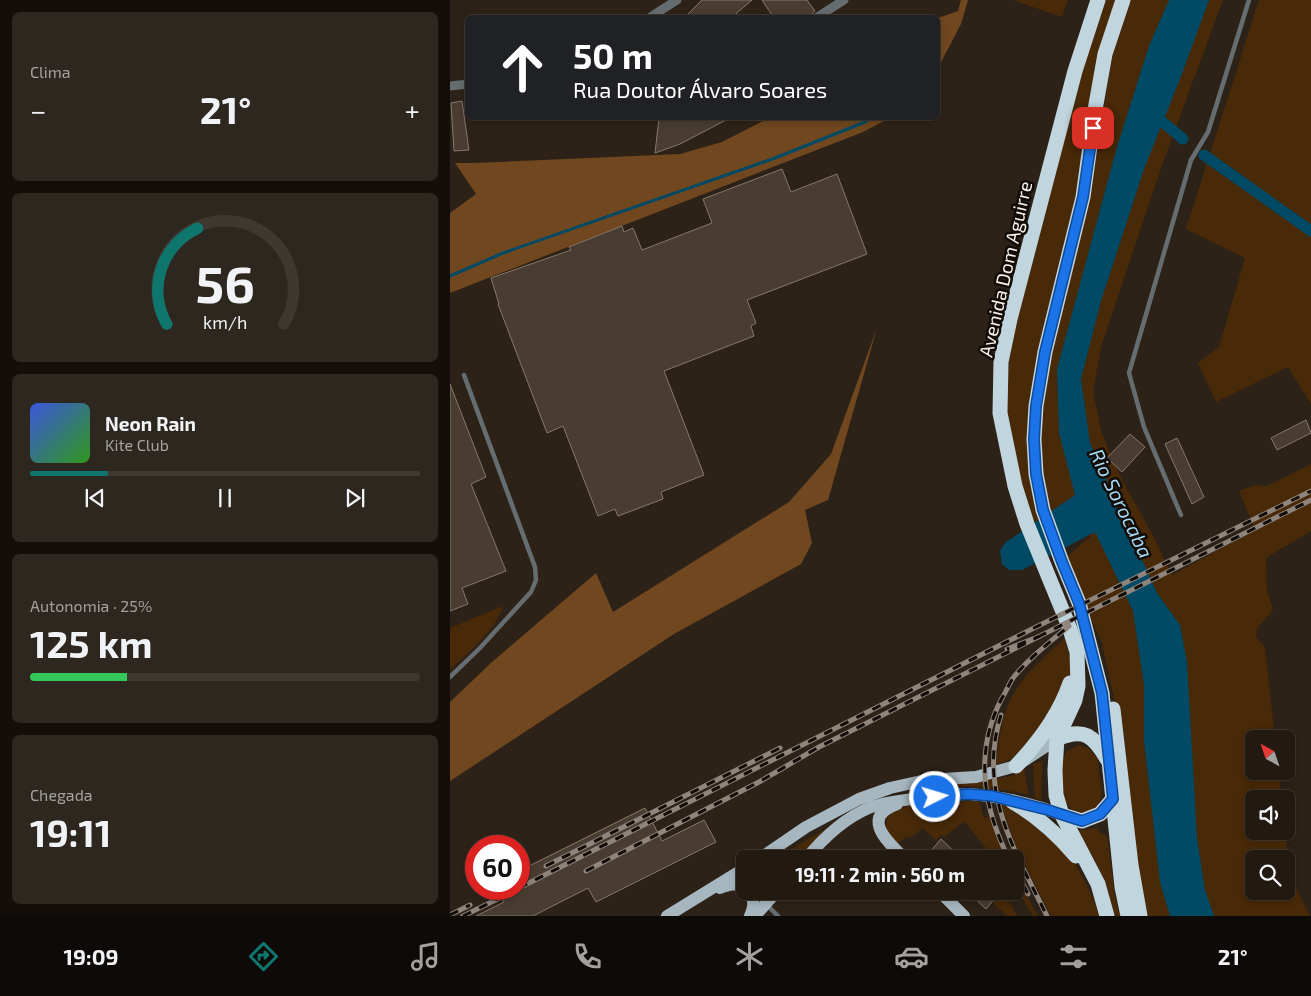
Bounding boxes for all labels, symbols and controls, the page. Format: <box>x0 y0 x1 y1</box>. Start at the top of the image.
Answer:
text: 50 m <box>573 34 653 76</box>
icon: ahead <box>490 35 555 100</box>
text: Clima <box>30 62 71 81</box>
text: Rua Doutor Álvaro Soares <box>573 76 827 102</box>
text: 21° <box>200 86 251 132</box>
text: − <box>30 93 46 127</box>
text: + <box>405 93 420 127</box>
pin <box>1072 107 1114 149</box>
icon: arrive <box>1079 114 1107 142</box>
street label: Avenida Dom Aguirre <box>974 179 1036 359</box>
text: 56 <box>195 251 255 313</box>
text: km/h <box>203 311 247 333</box>
text: Neon Rain <box>105 412 196 435</box>
text: Kite Club <box>105 435 169 454</box>
water label: Rio Sorocaba <box>1085 444 1159 562</box>
icon: previous <box>81 484 109 512</box>
icon: pause <box>211 484 239 512</box>
icon: next <box>341 484 369 512</box>
text: Autonomia · 25% <box>30 596 152 615</box>
text: 125 km <box>30 620 152 666</box>
north arrow <box>1245 730 1295 780</box>
map controls <box>1245 730 1295 900</box>
position arrow <box>908 770 960 822</box>
text: Chegada <box>30 785 93 804</box>
button: sound <box>1245 790 1295 840</box>
text: 19:11 <box>30 809 111 855</box>
speed limit sign: 60 <box>465 835 530 900</box>
button: search <box>1245 850 1295 900</box>
text: 19:11 · 2 min · 560 m <box>795 863 965 886</box>
icon: directions <box>246 939 281 974</box>
icon: music <box>408 939 443 974</box>
icon: phone <box>570 939 605 974</box>
icon: climate <box>732 939 767 974</box>
icon: car <box>894 939 929 974</box>
icon: filters <box>1056 939 1091 974</box>
text: 19:09 <box>64 943 119 969</box>
text: 21° <box>1218 943 1247 969</box>

